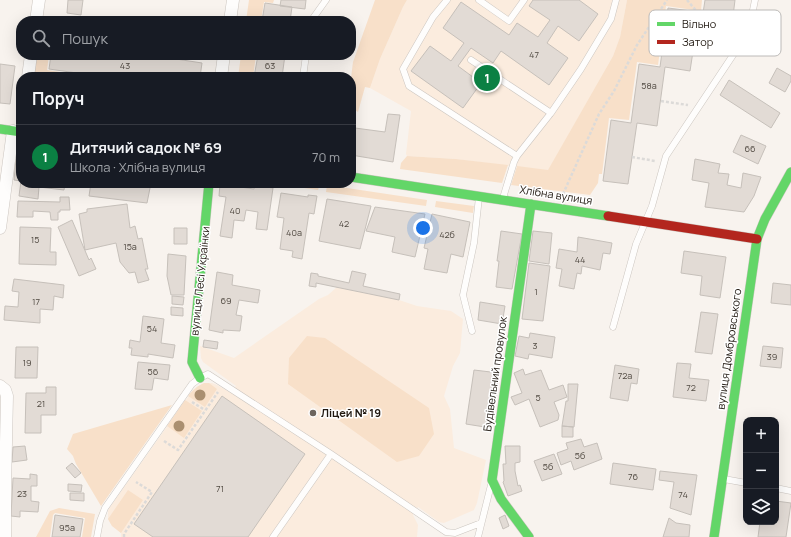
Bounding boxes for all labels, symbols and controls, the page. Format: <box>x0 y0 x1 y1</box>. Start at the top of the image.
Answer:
legend <box>649 10 781 56</box>
search box <box>16 16 356 60</box>
text: Вільно <box>682 16 717 31</box>
icon: search <box>30 27 52 49</box>
text: Пошук <box>62 28 108 49</box>
text: Затор <box>682 34 714 49</box>
house number: 47 <box>529 48 539 61</box>
house number: 43 <box>120 59 130 72</box>
house number: 63 <box>265 59 275 72</box>
pin: 1 <box>474 63 500 93</box>
house number: 58а <box>641 79 657 92</box>
text: Поруч <box>32 87 84 110</box>
text: Дитячий садок № 69 <box>70 137 222 158</box>
house number: 66 <box>744 142 756 155</box>
text: 1 <box>42 148 48 166</box>
text: 70 m <box>312 148 340 166</box>
text: Школа · Хлібна вулиця <box>70 158 206 176</box>
street label: Хлібна вулиця <box>519 181 594 208</box>
house number: 40 <box>230 204 240 217</box>
house number: 42 <box>339 217 349 230</box>
your location <box>413 218 433 238</box>
street label: вулиця Лесі Українки <box>186 226 213 336</box>
house number: 40а <box>286 226 302 239</box>
house number: 42б <box>439 228 455 241</box>
house number: 15 <box>31 233 39 246</box>
house number: 15а <box>123 240 137 253</box>
house number: 44 <box>575 253 585 266</box>
house number: 1 <box>534 285 538 298</box>
street label: вулиця Домбровського <box>713 287 744 410</box>
house number: 69 <box>220 294 232 307</box>
house number: 17 <box>32 295 40 308</box>
street label: Будівельний провулок <box>479 315 510 432</box>
house number: 54 <box>147 322 157 335</box>
house number: 3 <box>533 339 538 352</box>
house number: 39 <box>767 350 777 363</box>
house number: 19 <box>22 356 32 369</box>
house number: 56 <box>148 365 159 378</box>
house number: 72а <box>618 369 632 382</box>
house number: 72 <box>686 381 696 394</box>
house number: 5 <box>535 391 541 404</box>
house number: 21 <box>37 397 45 410</box>
place label: Ліцей № 19 <box>321 405 381 420</box>
marker: Ліцей № 19 <box>308 408 318 418</box>
map controls <box>743 417 779 525</box>
button: + <box>743 417 779 453</box>
house number: 5б <box>575 449 585 462</box>
button: − <box>743 453 779 489</box>
house number: 5б <box>543 460 553 473</box>
house number: 76 <box>628 470 638 483</box>
house number: 71 <box>216 482 224 495</box>
house number: 23 <box>17 487 27 500</box>
house number: 74 <box>678 488 688 501</box>
button: layers <box>743 489 779 525</box>
house number: 95а <box>59 521 75 534</box>

